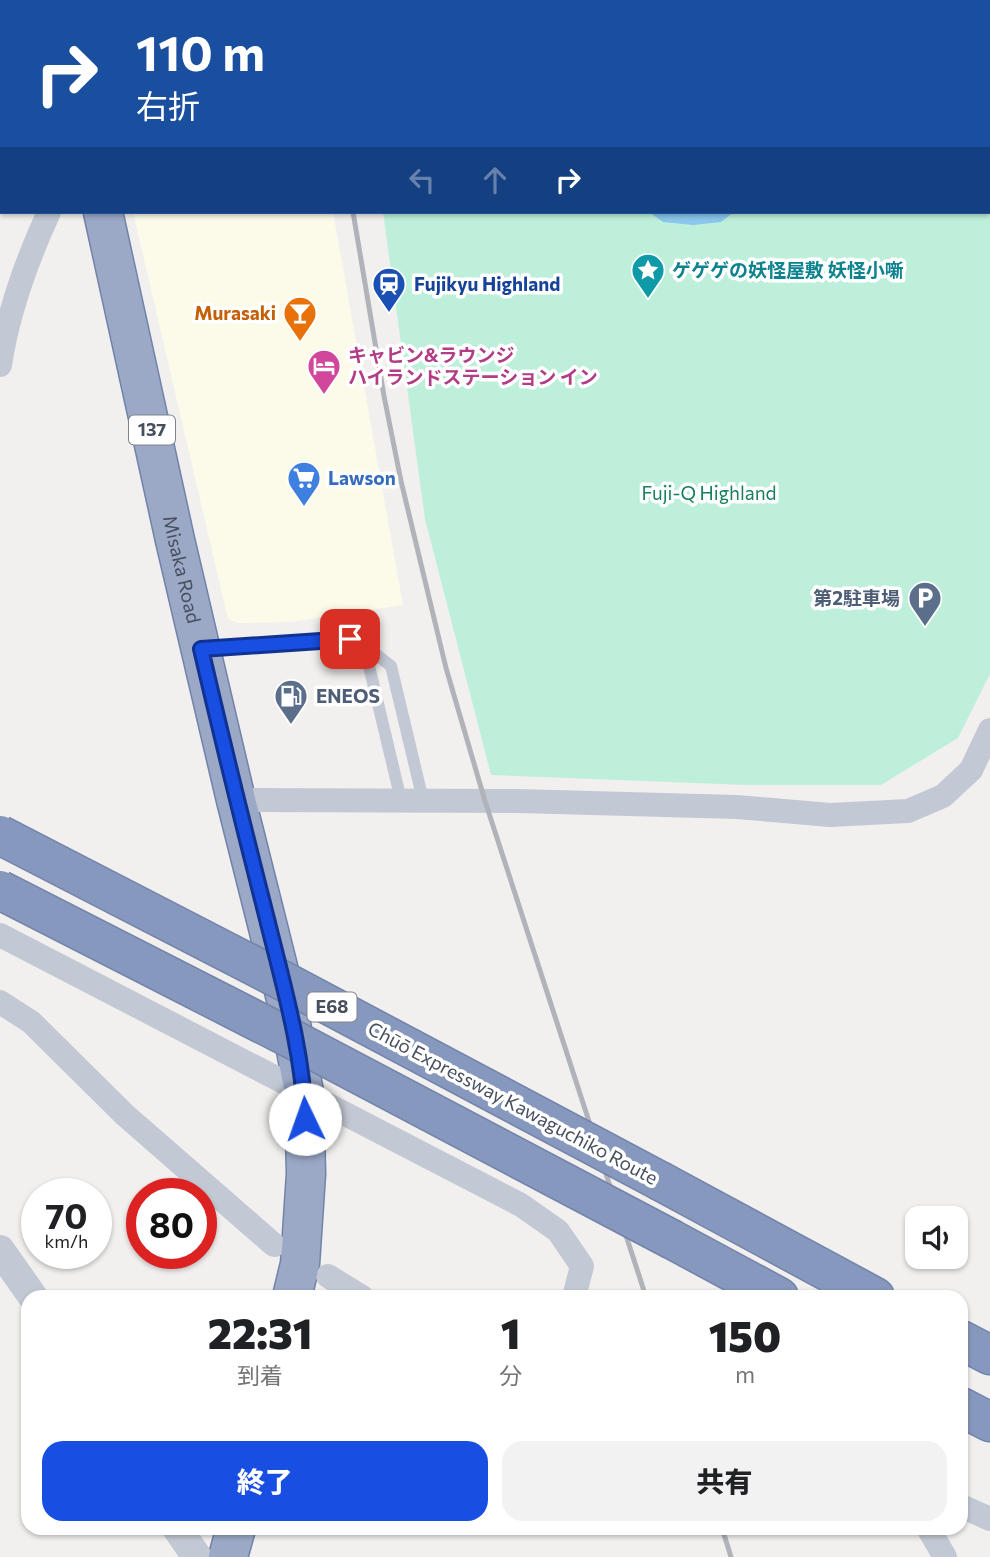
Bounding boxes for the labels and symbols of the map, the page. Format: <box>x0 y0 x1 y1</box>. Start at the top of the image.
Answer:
place icon: ゲゲゲの妖怪屋敷 妖怪小噺 <box>629 251 667 300</box>
place label: ゲゲゲの妖怪屋敷 妖怪小噺 <box>672 258 904 281</box>
station icon: Fujikyu Highland <box>370 265 408 314</box>
place label: Fujikyu Highland <box>414 272 560 295</box>
bar icon: Murasaki <box>281 294 319 343</box>
place label: Murasaki <box>194 301 276 324</box>
place label: キャビン&ラウンジ ハイランドステーション イン <box>348 343 598 388</box>
hotel icon: キャビン&ラウンジ ハイランドステーション イン <box>305 347 343 396</box>
road number: 137 <box>129 416 175 444</box>
supermarket icon: Lawson <box>285 459 323 508</box>
place label: Lawson <box>328 466 396 489</box>
park label: Fuji-Q Highland <box>641 481 777 504</box>
street label: Misaka Road <box>159 513 206 625</box>
parking icon: 第2駐車場 <box>906 579 944 628</box>
place label: 第2駐車場 <box>813 586 900 609</box>
pin <box>320 609 380 669</box>
fuel station icon: ENEOS <box>272 677 310 726</box>
place label: ENEOS <box>316 684 380 707</box>
road number: E68 <box>308 992 356 1022</box>
street label: Chūō Expressway Kawaguchiko Route <box>364 1016 662 1189</box>
position arrow <box>268 1082 342 1156</box>
speed limit sign: 80 <box>126 1178 217 1269</box>

